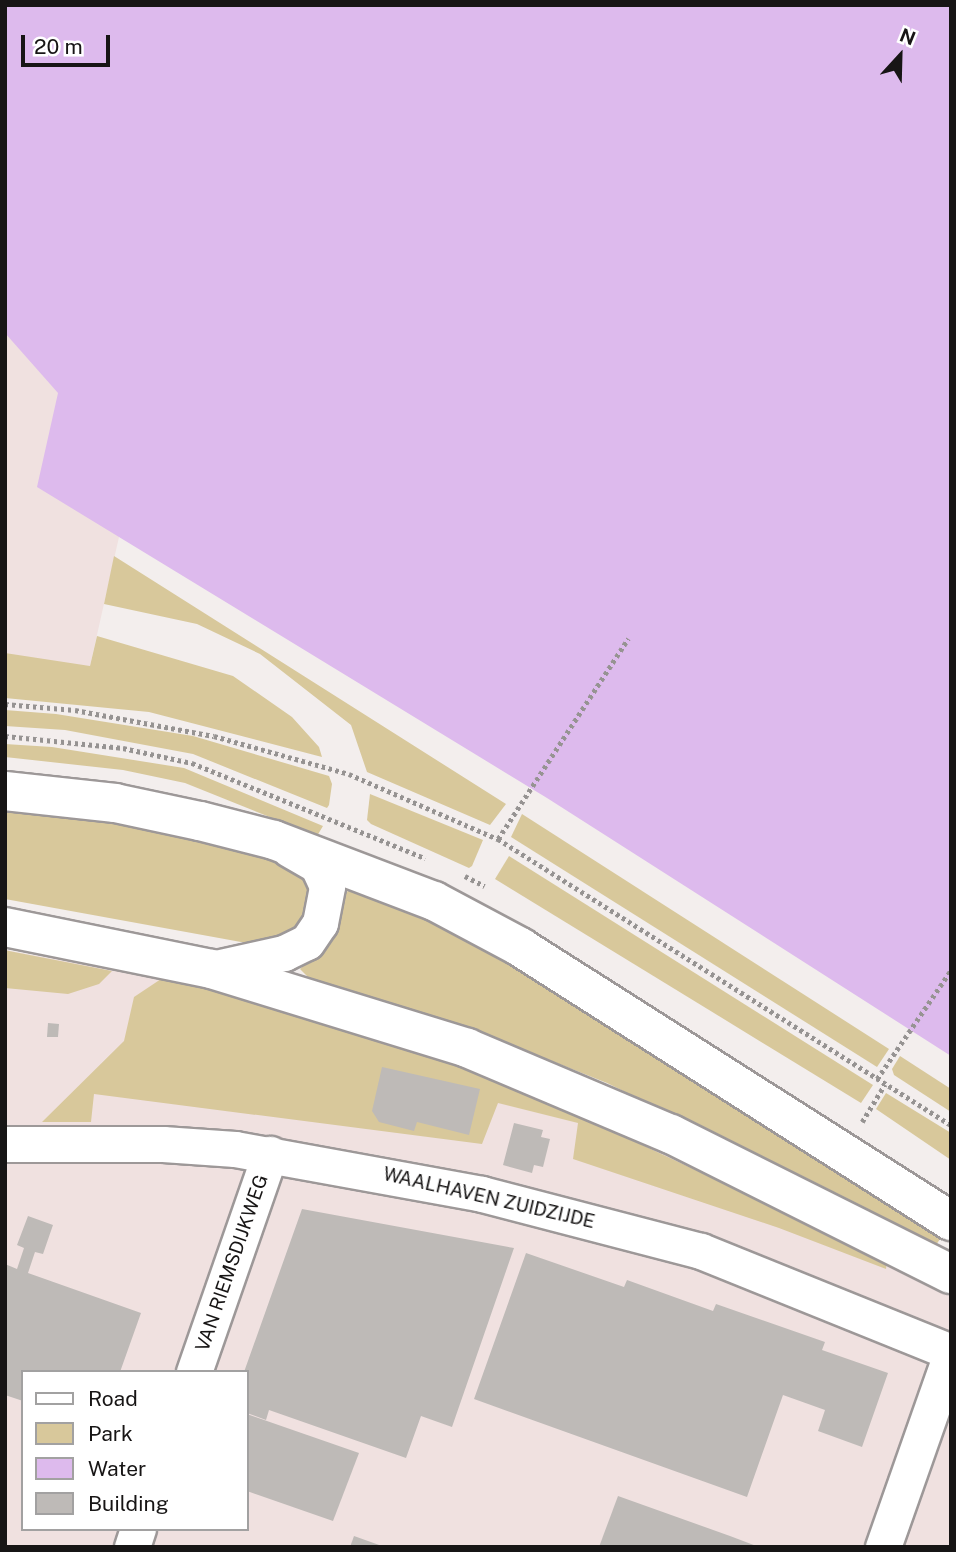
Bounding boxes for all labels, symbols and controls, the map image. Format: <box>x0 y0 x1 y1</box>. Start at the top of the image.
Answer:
scale bar <box>24 21 114 65</box>
north arrow <box>865 21 935 91</box>
text: N <box>897 24 919 50</box>
text: 20 m <box>34 34 83 59</box>
street label: WAALHAVEN ZUIDZIJDE <box>381 1163 597 1233</box>
street label: VAN RIEMSDIJKWEG <box>191 1172 273 1354</box>
legend <box>21 1370 248 1531</box>
text: Road <box>88 1386 138 1411</box>
text: Park <box>88 1421 133 1446</box>
text: Water <box>88 1456 146 1481</box>
text: Building <box>88 1491 169 1516</box>

